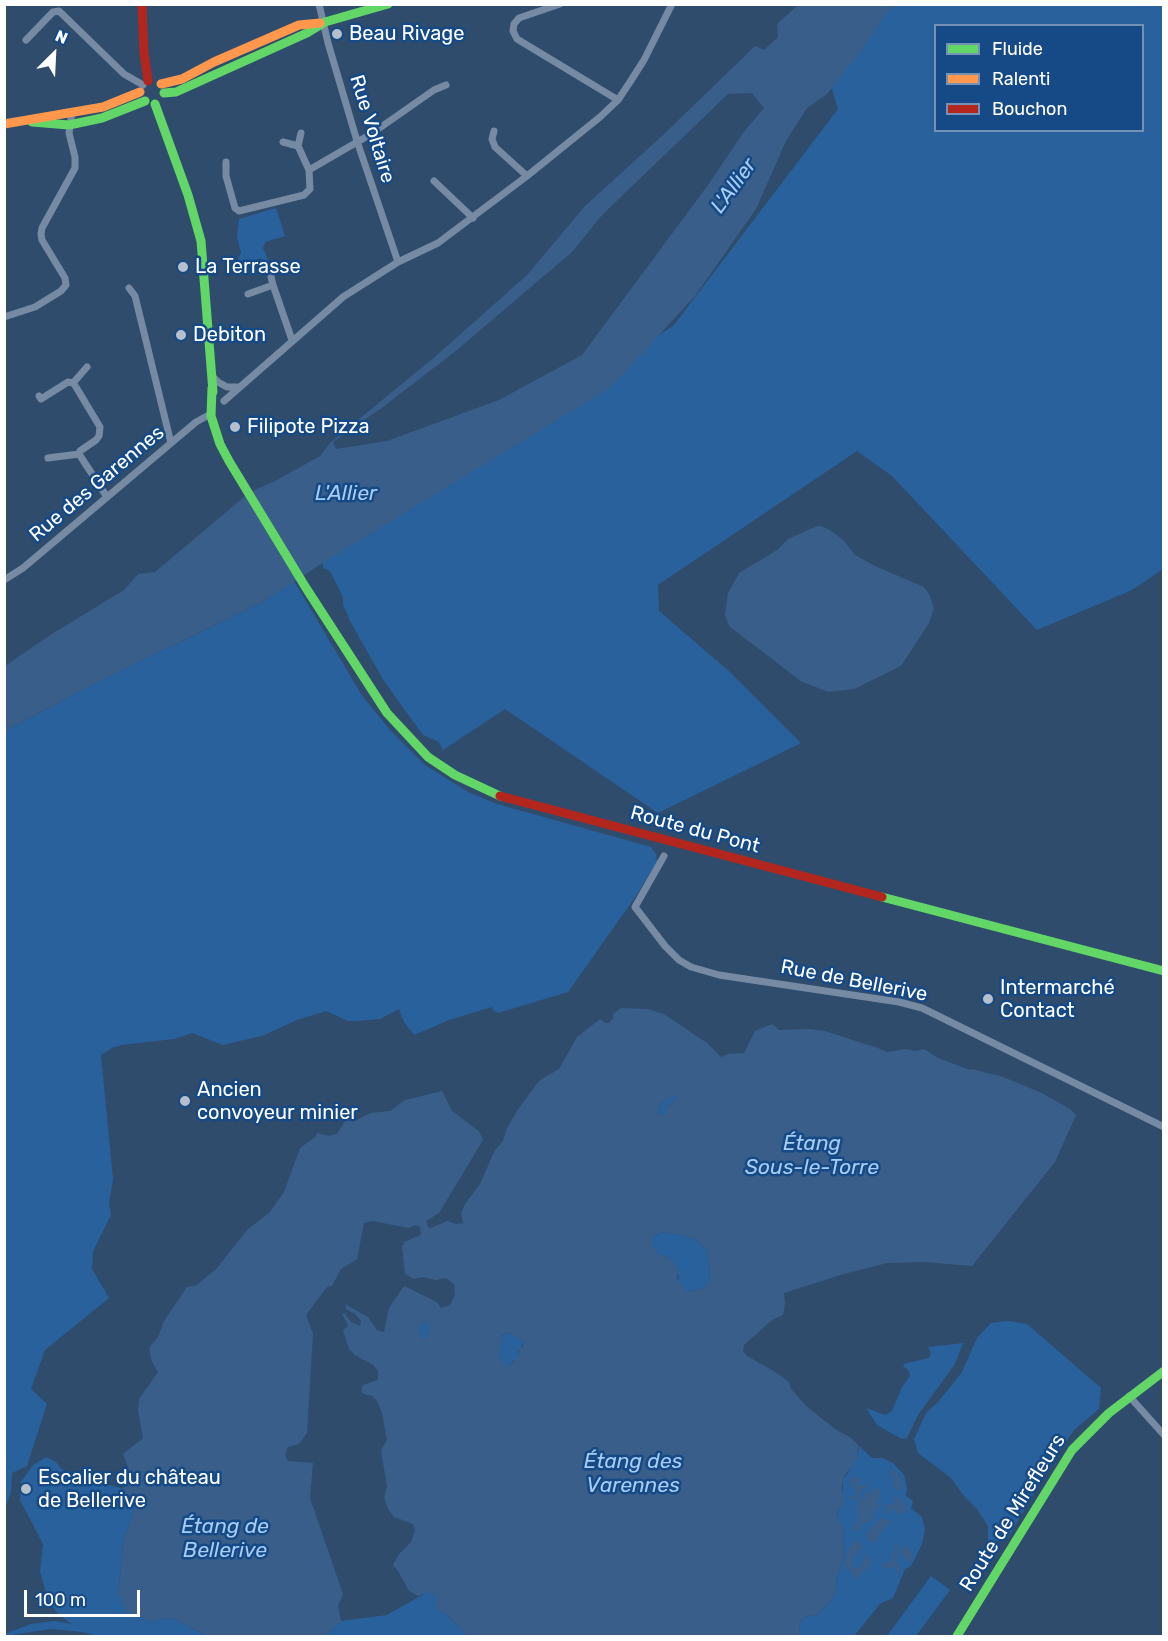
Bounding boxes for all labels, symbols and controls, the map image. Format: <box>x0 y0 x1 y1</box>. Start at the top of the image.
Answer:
place label: Beau Rivage <box>349 22 464 46</box>
north arrow <box>24 24 84 84</box>
legend <box>934 24 1144 132</box>
text: N <box>52 26 71 48</box>
marker: Beau Rivage <box>330 27 344 41</box>
text: Fluide <box>992 38 1043 60</box>
text: Ralenti <box>992 68 1050 90</box>
street label: Rue Voltaire <box>344 72 400 186</box>
text: Bouchon <box>992 98 1067 120</box>
water label: L'Allier <box>706 154 762 218</box>
place label: La Terrasse <box>195 255 301 279</box>
marker: La Terrasse <box>176 260 190 274</box>
place label: Debiton <box>193 323 266 347</box>
marker: Debiton <box>174 328 188 342</box>
place label: Filipote Pizza <box>247 415 370 439</box>
marker: Filipote Pizza <box>228 420 242 434</box>
street label: Rue des Garennes <box>25 421 169 547</box>
water label: L'Allier <box>315 481 377 507</box>
street label: Route du Pont <box>628 801 762 859</box>
street label: Rue de Bellerive <box>779 955 929 1007</box>
place label: Intermarché Contact <box>1000 976 1115 1023</box>
marker: Intermarché Contact <box>981 992 995 1006</box>
place label: Ancien convoyeur minier <box>197 1078 358 1125</box>
marker: Ancien convoyeur minier <box>178 1094 192 1108</box>
water label: Étang Sous-le-Torre <box>745 1131 879 1181</box>
street label: Route de Mirefleurs <box>955 1430 1071 1596</box>
water label: Étang des Varennes <box>584 1449 682 1499</box>
place label: Escalier du château de Bellerive <box>38 1466 221 1513</box>
marker: Escalier du château de Bellerive <box>19 1482 33 1496</box>
water label: Étang de Bellerive <box>181 1514 269 1564</box>
scale bar <box>27 1578 142 1616</box>
text: 100 m <box>35 1589 86 1611</box>

